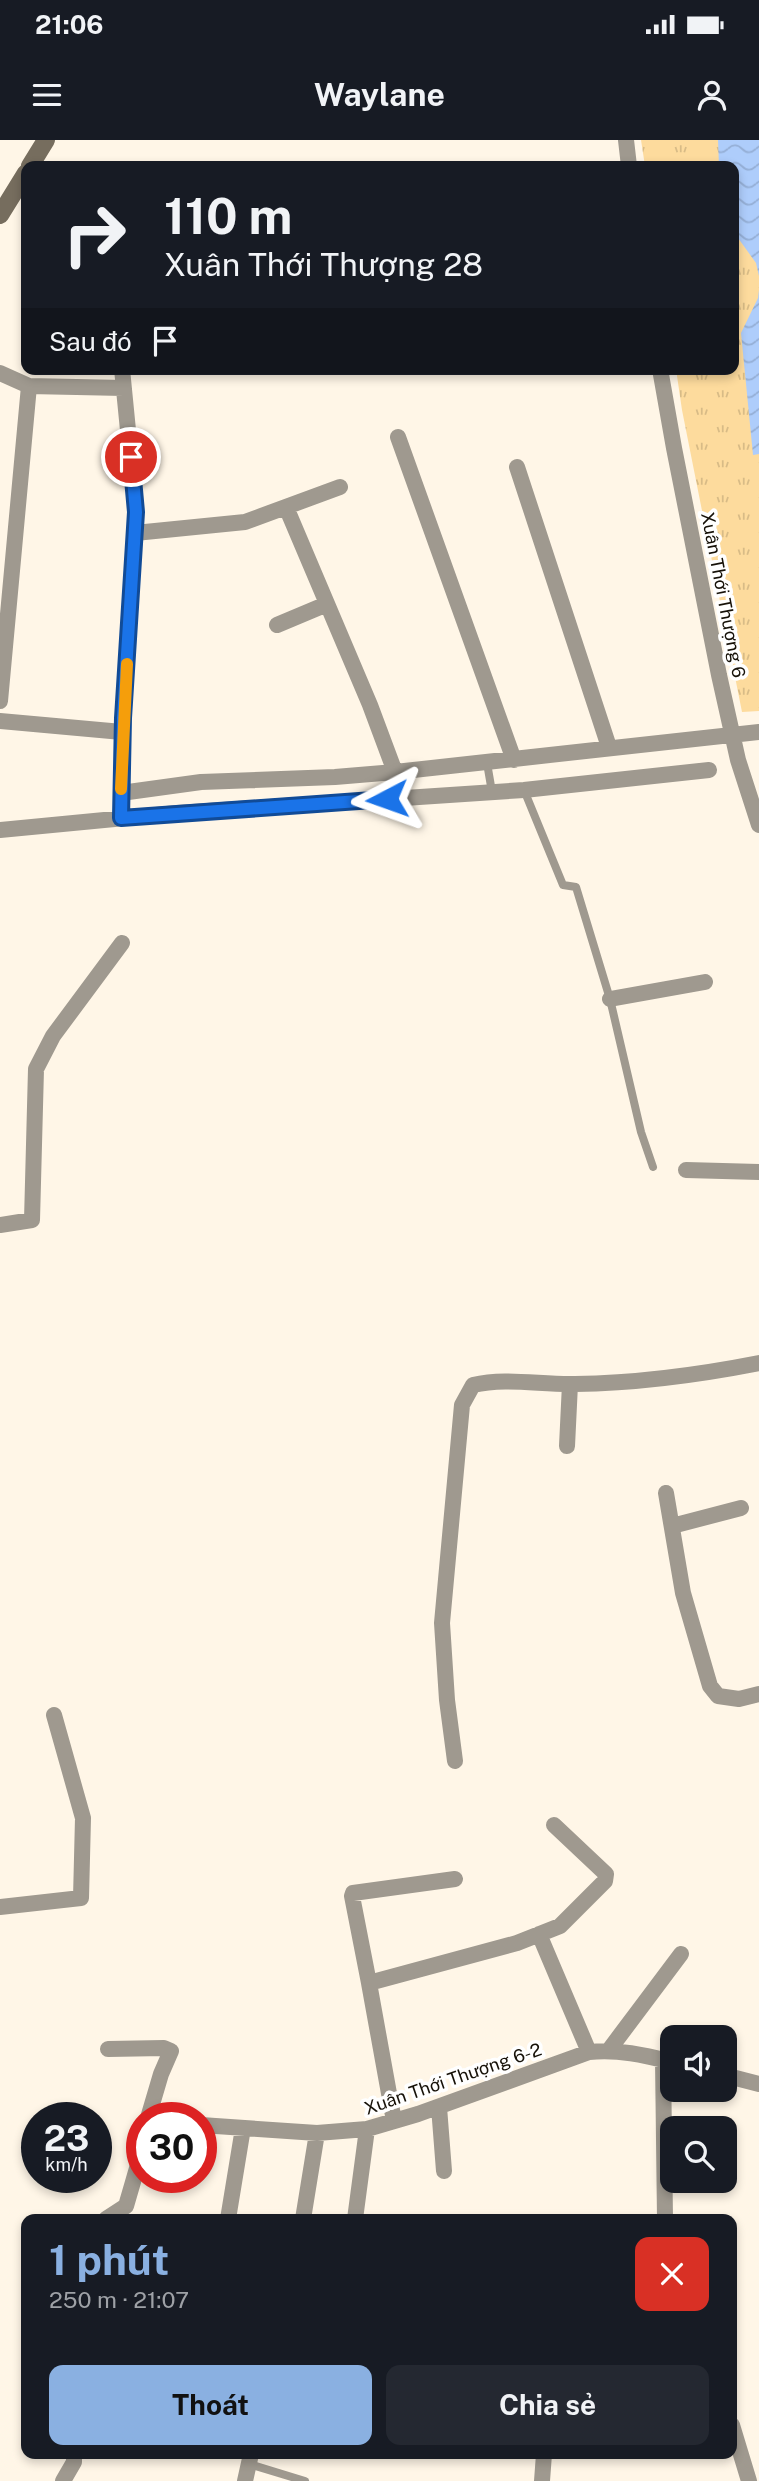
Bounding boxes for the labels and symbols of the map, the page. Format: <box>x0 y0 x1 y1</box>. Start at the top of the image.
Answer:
pin <box>101 427 161 487</box>
street label: Xuân Thới Thượng 6 <box>697 510 750 680</box>
position arrow <box>350 762 424 836</box>
street label: Xuân Thới Thượng 6-2 <box>362 2038 544 2119</box>
speed limit sign: 30 <box>126 2102 217 2193</box>

